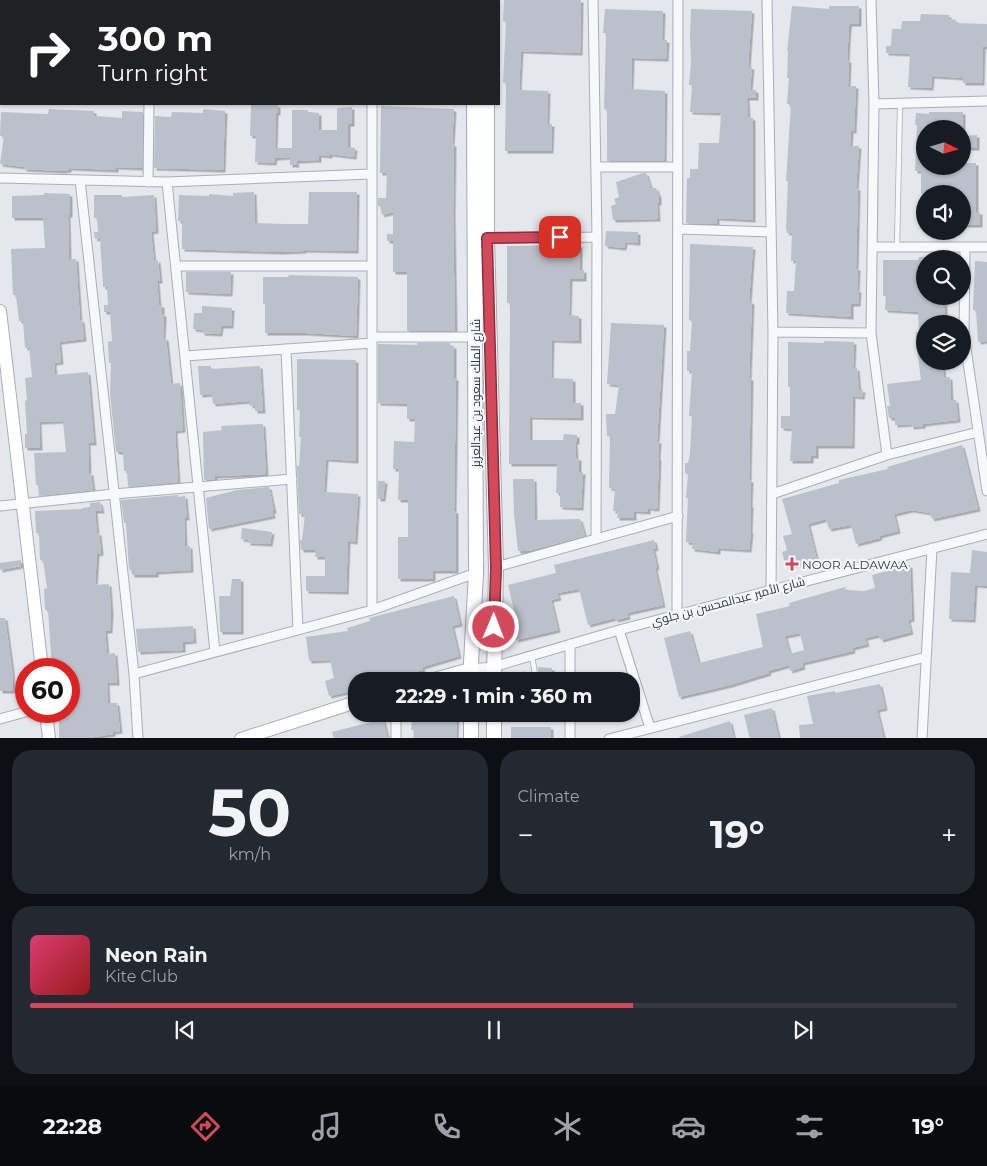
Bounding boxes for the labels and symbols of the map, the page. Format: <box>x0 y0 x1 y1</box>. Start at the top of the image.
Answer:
north arrow <box>916 120 971 175</box>
pin <box>539 216 581 258</box>
street label: شارع الملك سعود بن عبدالعزيز <box>468 319 484 468</box>
place label: NOOR ALDAWAA <box>802 557 908 572</box>
marker: NOOR ALDAWAA <box>786 558 798 570</box>
street label: شارع الأمير عبدالمحسن بن جلوي <box>649 573 807 632</box>
position arrow <box>467 600 519 652</box>
speed limit sign: 60 <box>15 658 80 723</box>

